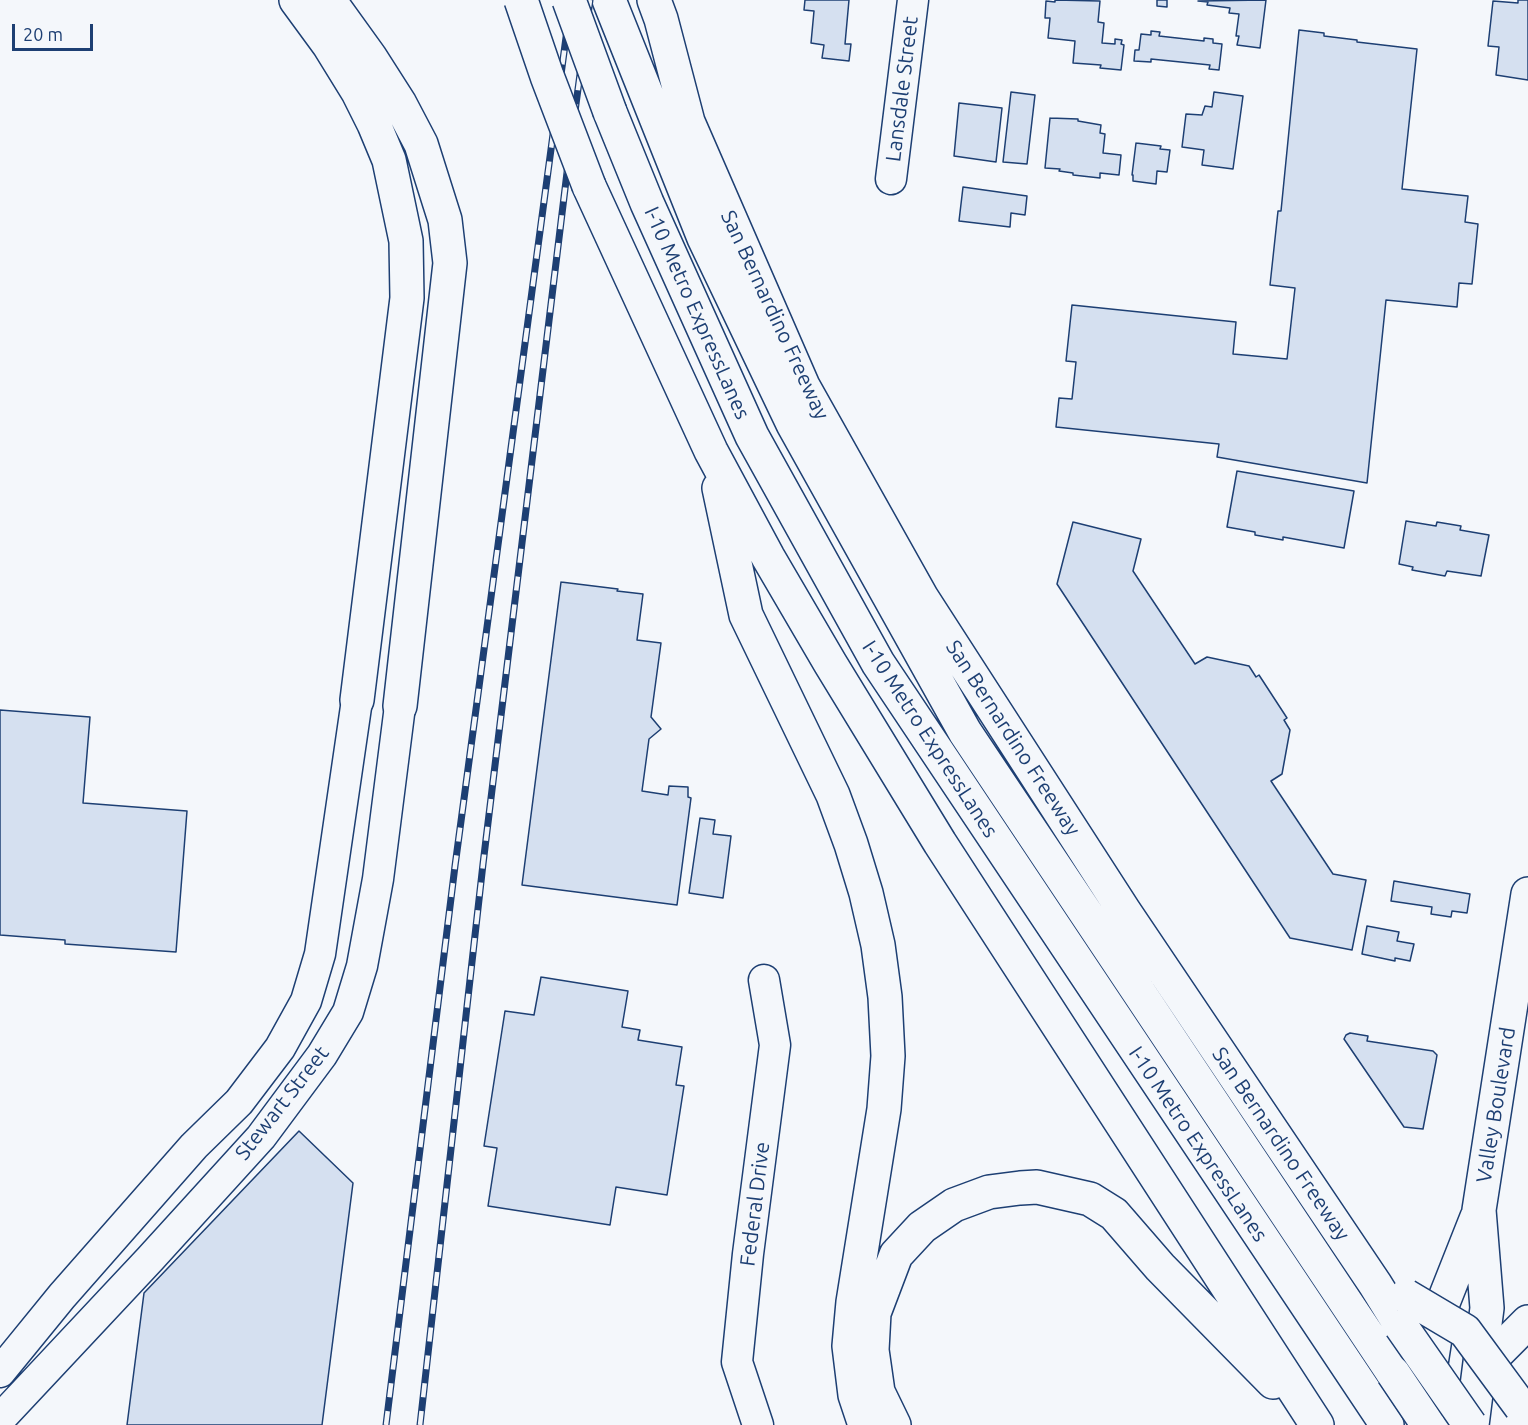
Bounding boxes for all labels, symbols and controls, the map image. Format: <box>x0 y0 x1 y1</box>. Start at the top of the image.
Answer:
scale bar <box>15 12 96 50</box>
street label: Lansdale Street <box>881 15 923 163</box>
text: 20 m <box>23 24 63 44</box>
street label: I-10 Metro ExpressLanes <box>639 203 755 423</box>
street label: San Bernardino Freeway <box>715 207 835 423</box>
street label: I-10 Metro ExpressLanes <box>857 636 1003 842</box>
street label: San Bernardino Freeway <box>940 636 1086 840</box>
street label: Valley Boulevard <box>1471 1025 1521 1185</box>
street label: Stewart Street <box>230 1041 334 1165</box>
street label: I-10 Metro ExpressLanes <box>1123 1042 1273 1246</box>
street label: San Bernardino Freeway <box>1207 1043 1355 1245</box>
street label: Federal Drive <box>735 1140 775 1268</box>

